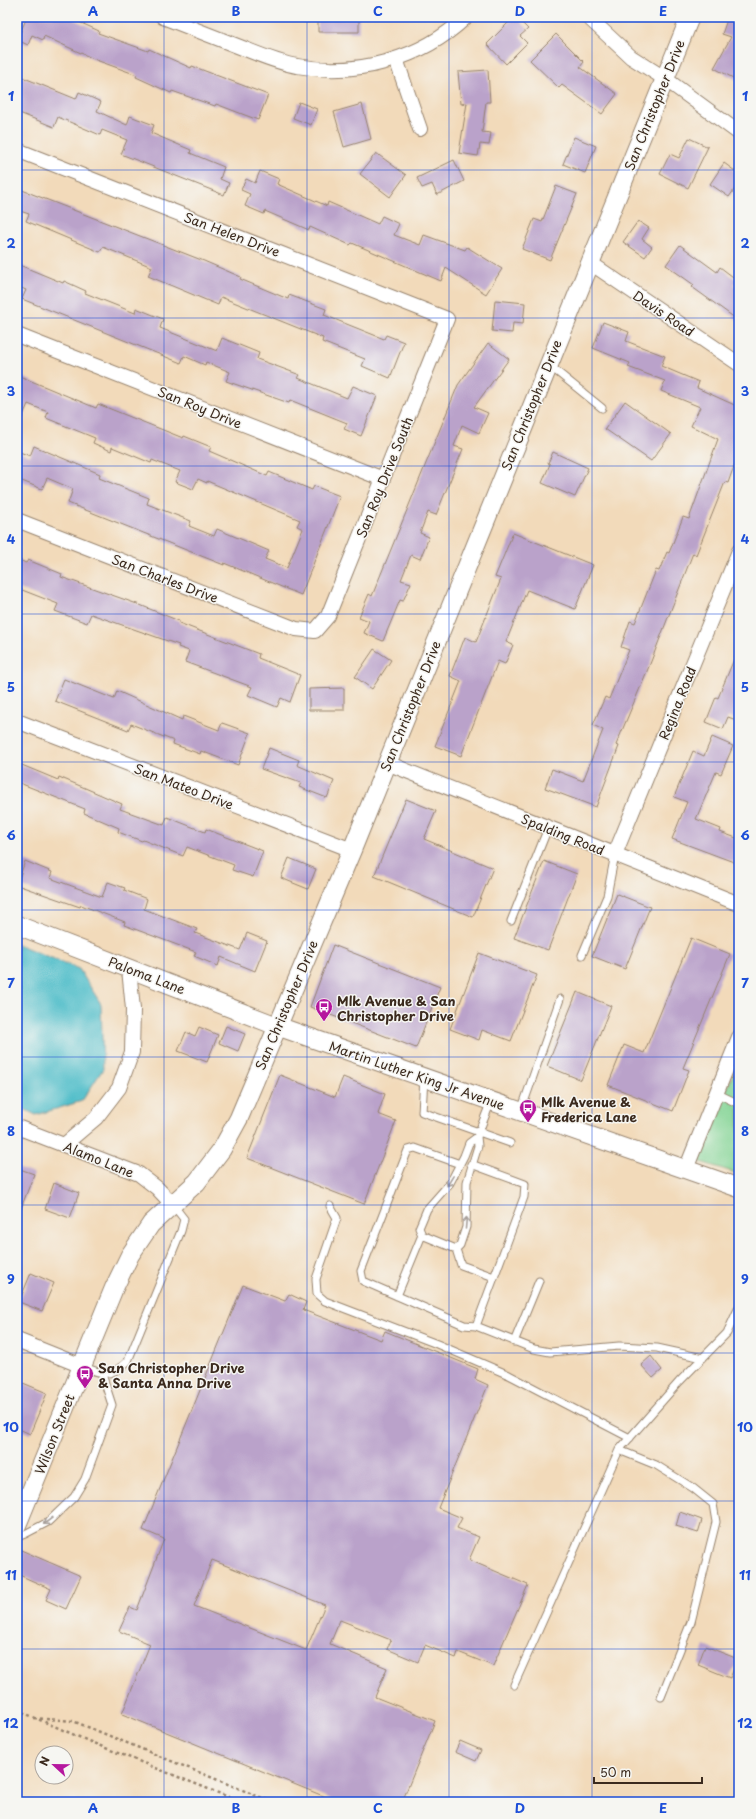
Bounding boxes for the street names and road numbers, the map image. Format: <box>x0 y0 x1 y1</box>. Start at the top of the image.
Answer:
street label: San Christopher Drive <box>619 37 689 173</box>
street label: San Helen Drive <box>181 207 283 261</box>
street label: Davis Road <box>630 285 698 341</box>
street label: San Christopher Drive <box>496 337 566 473</box>
street label: San Roy Drive <box>155 381 245 433</box>
street label: San Roy Drive South <box>351 414 417 540</box>
street label: San Charles Drive <box>109 549 221 607</box>
street label: San Christopher Drive <box>375 638 445 774</box>
street label: Regina Road <box>654 663 700 743</box>
street label: San Mateo Drive <box>132 758 236 814</box>
street label: Spalding Road <box>518 809 608 859</box>
street label: San Christopher Drive <box>250 937 322 1073</box>
street label: Paloma Lane <box>106 952 188 998</box>
street label: Martin Luther King Jr Avenue <box>327 1036 507 1114</box>
street label: Alamo Lane <box>61 1136 137 1182</box>
street label: Wilson Street <box>29 1391 79 1477</box>

